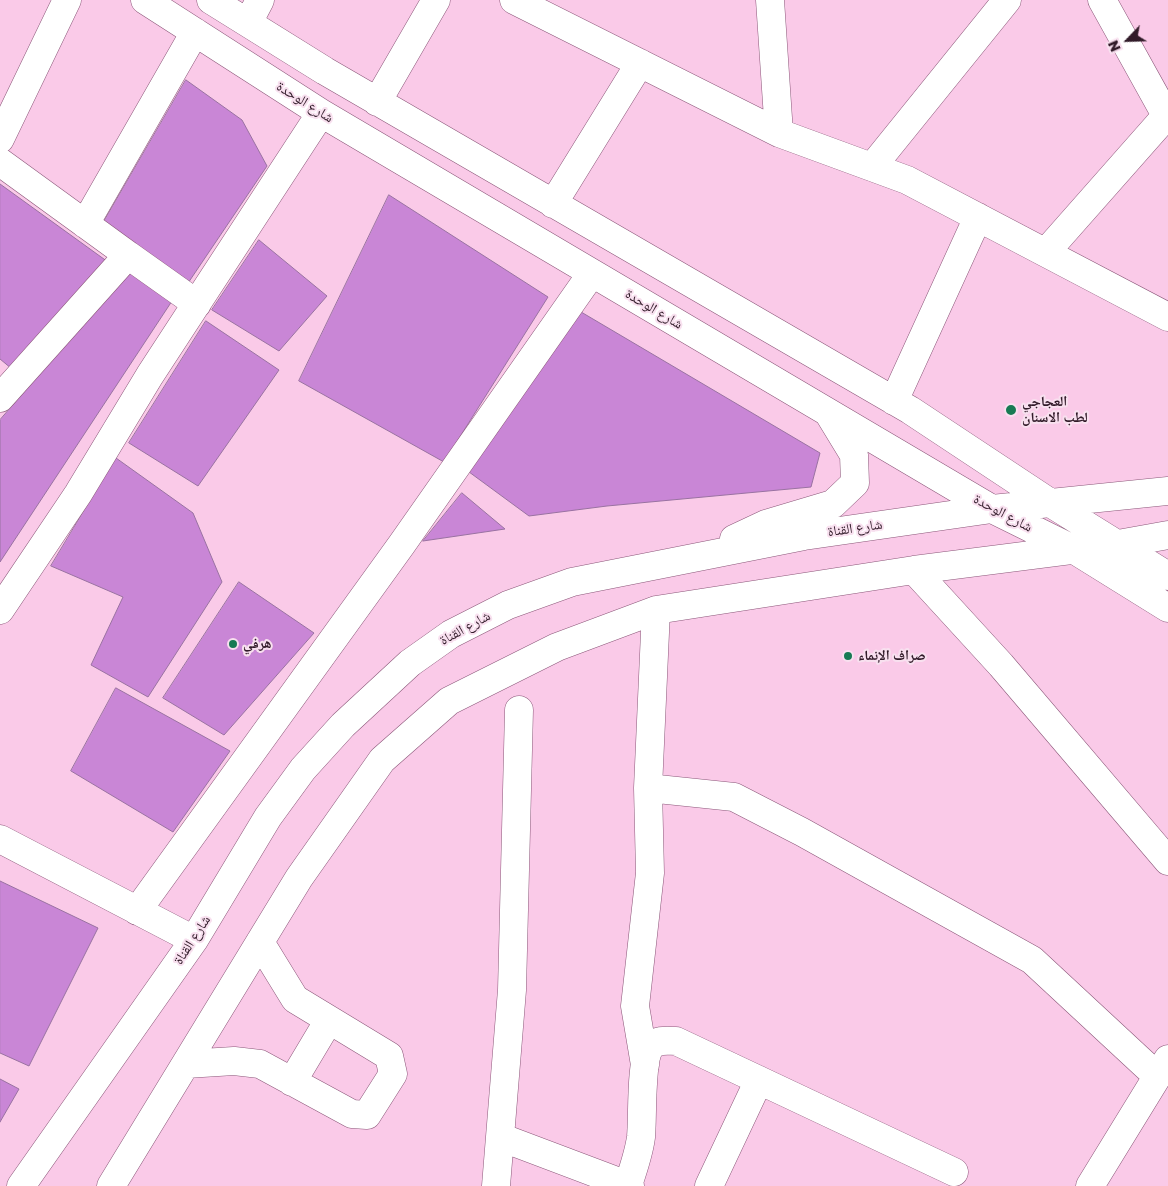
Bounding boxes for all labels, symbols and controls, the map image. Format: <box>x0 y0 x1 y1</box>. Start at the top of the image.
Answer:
north arrow <box>1103 15 1153 65</box>
text: N <box>1104 38 1124 55</box>
street label: شارع الوحدة <box>273 78 337 126</box>
street label: شارع الوحدة <box>622 285 686 333</box>
place label: العجاجي لطب الاسنان <box>1022 394 1088 427</box>
marker: العجاجي لطب الاسنان <box>1004 403 1018 417</box>
street label: شارع الوحدة <box>971 491 1035 535</box>
street label: شارع القناة <box>827 516 883 540</box>
street label: شارع القناة <box>437 607 493 649</box>
place label: هرفي <box>243 636 271 652</box>
marker: هرفي <box>227 638 239 650</box>
place label: صراف الإنماء <box>858 648 926 664</box>
marker: صراف الإنماء <box>842 650 854 662</box>
street label: شارع القناة <box>170 912 214 968</box>

